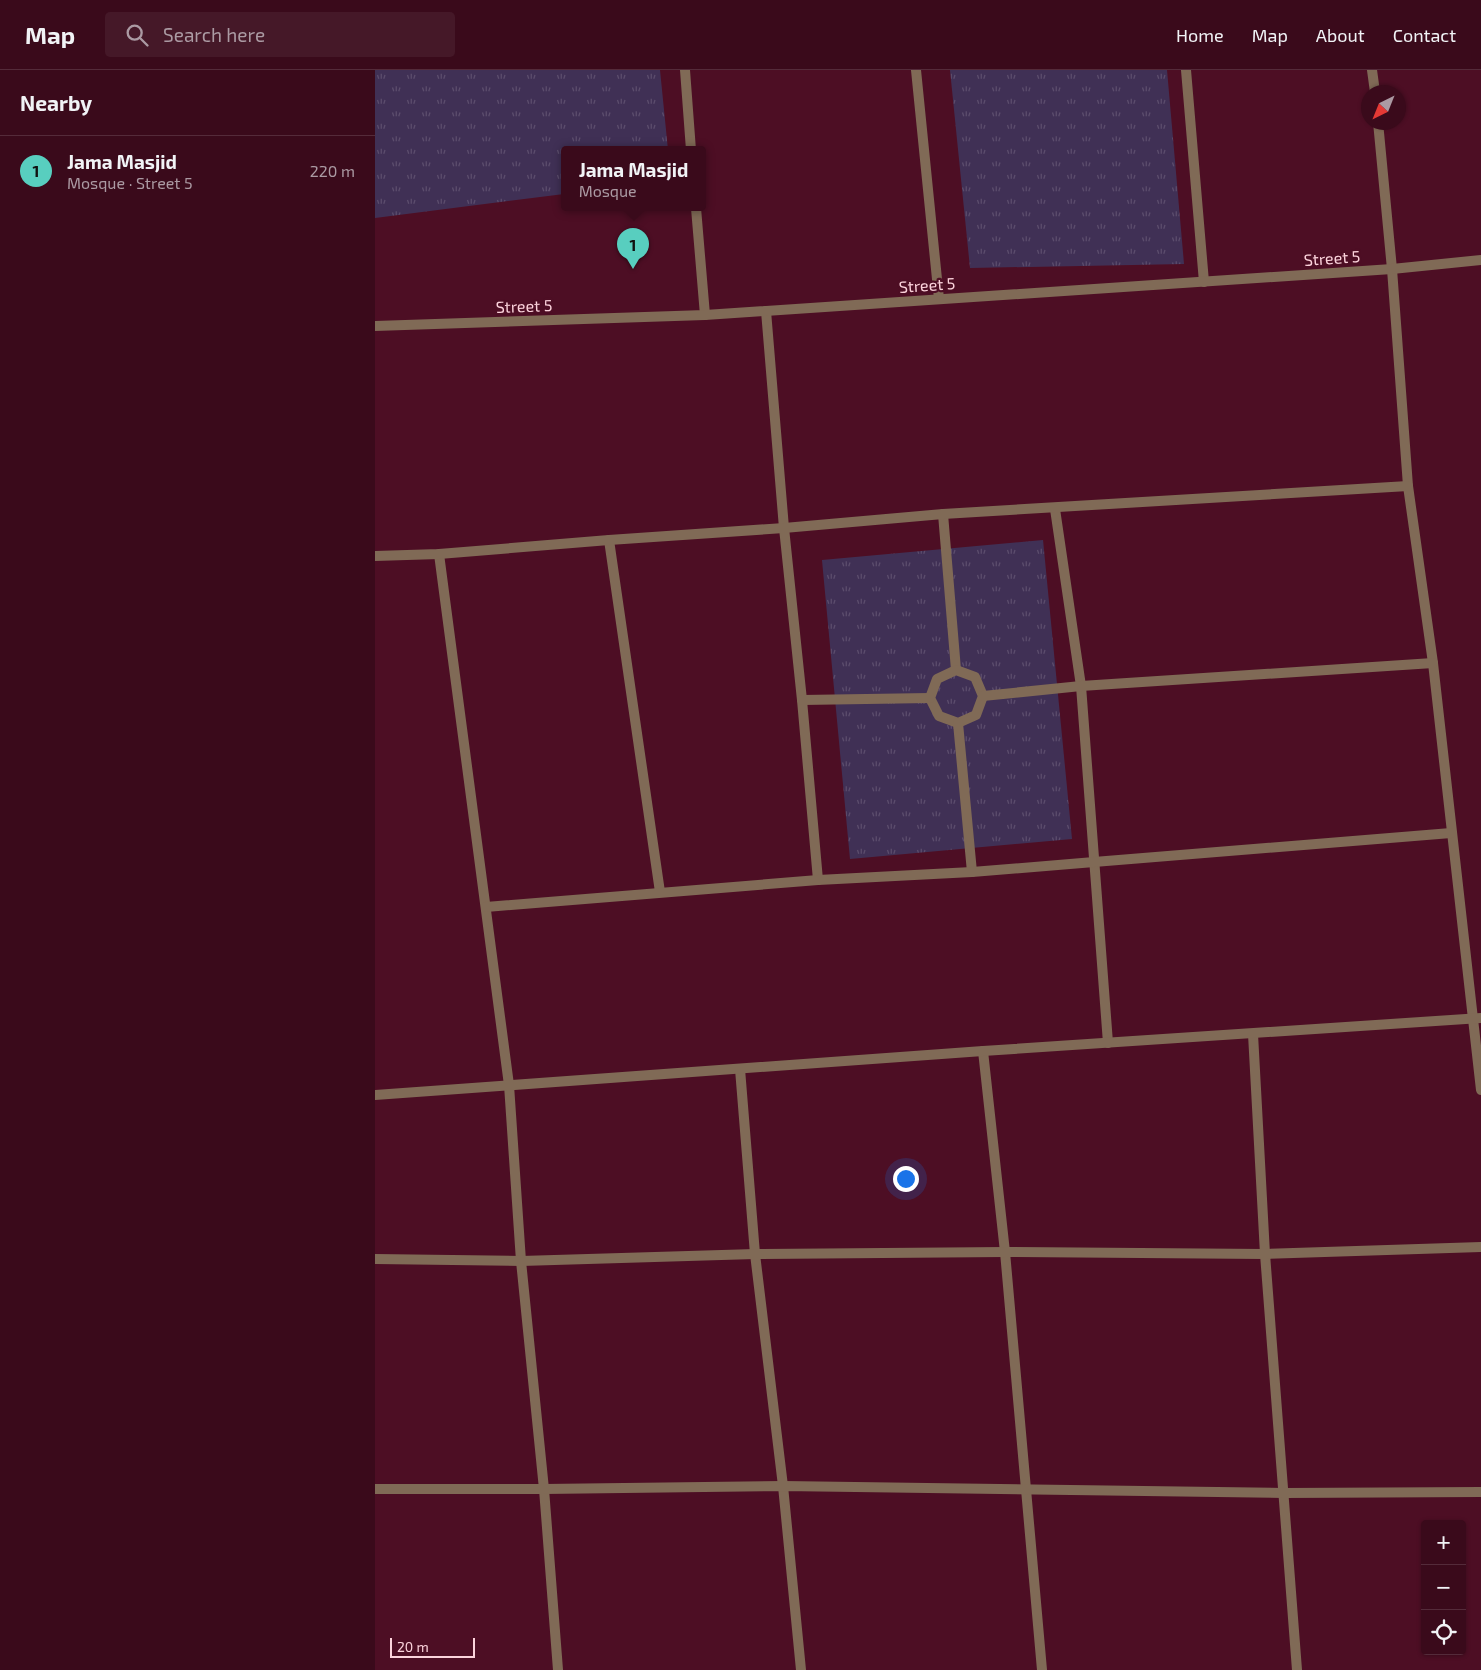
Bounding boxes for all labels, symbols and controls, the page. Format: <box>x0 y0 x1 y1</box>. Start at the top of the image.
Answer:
search box <box>105 12 455 57</box>
text: Map <box>25 20 75 49</box>
icon: search <box>123 21 151 49</box>
text: Search here <box>163 23 265 46</box>
text: Home <box>1176 24 1224 46</box>
text: Map <box>1252 24 1288 46</box>
text: About <box>1316 24 1365 46</box>
text: Contact <box>1393 24 1456 46</box>
north arrow <box>1361 85 1406 130</box>
text: Nearby <box>20 90 92 115</box>
popup <box>561 146 706 211</box>
text: Jama Masjid <box>67 150 177 173</box>
text: Jama Masjid <box>579 158 688 181</box>
text: 1 <box>33 161 39 180</box>
text: 220 m <box>310 161 355 180</box>
text: Mosque · Street 5 <box>67 173 193 192</box>
text: Mosque <box>579 181 637 200</box>
pin: 1 <box>617 228 649 269</box>
street label: Street 5 <box>1303 246 1361 269</box>
street label: Street 5 <box>898 273 956 296</box>
street label: Street 5 <box>495 295 553 316</box>
your location <box>893 1166 919 1192</box>
map controls <box>1421 1520 1466 1655</box>
button: + <box>1421 1520 1466 1565</box>
button: − <box>1421 1565 1466 1610</box>
button: locate <box>1421 1610 1466 1655</box>
scale bar <box>390 1635 475 1658</box>
text: 20 m <box>397 1638 429 1655</box>

